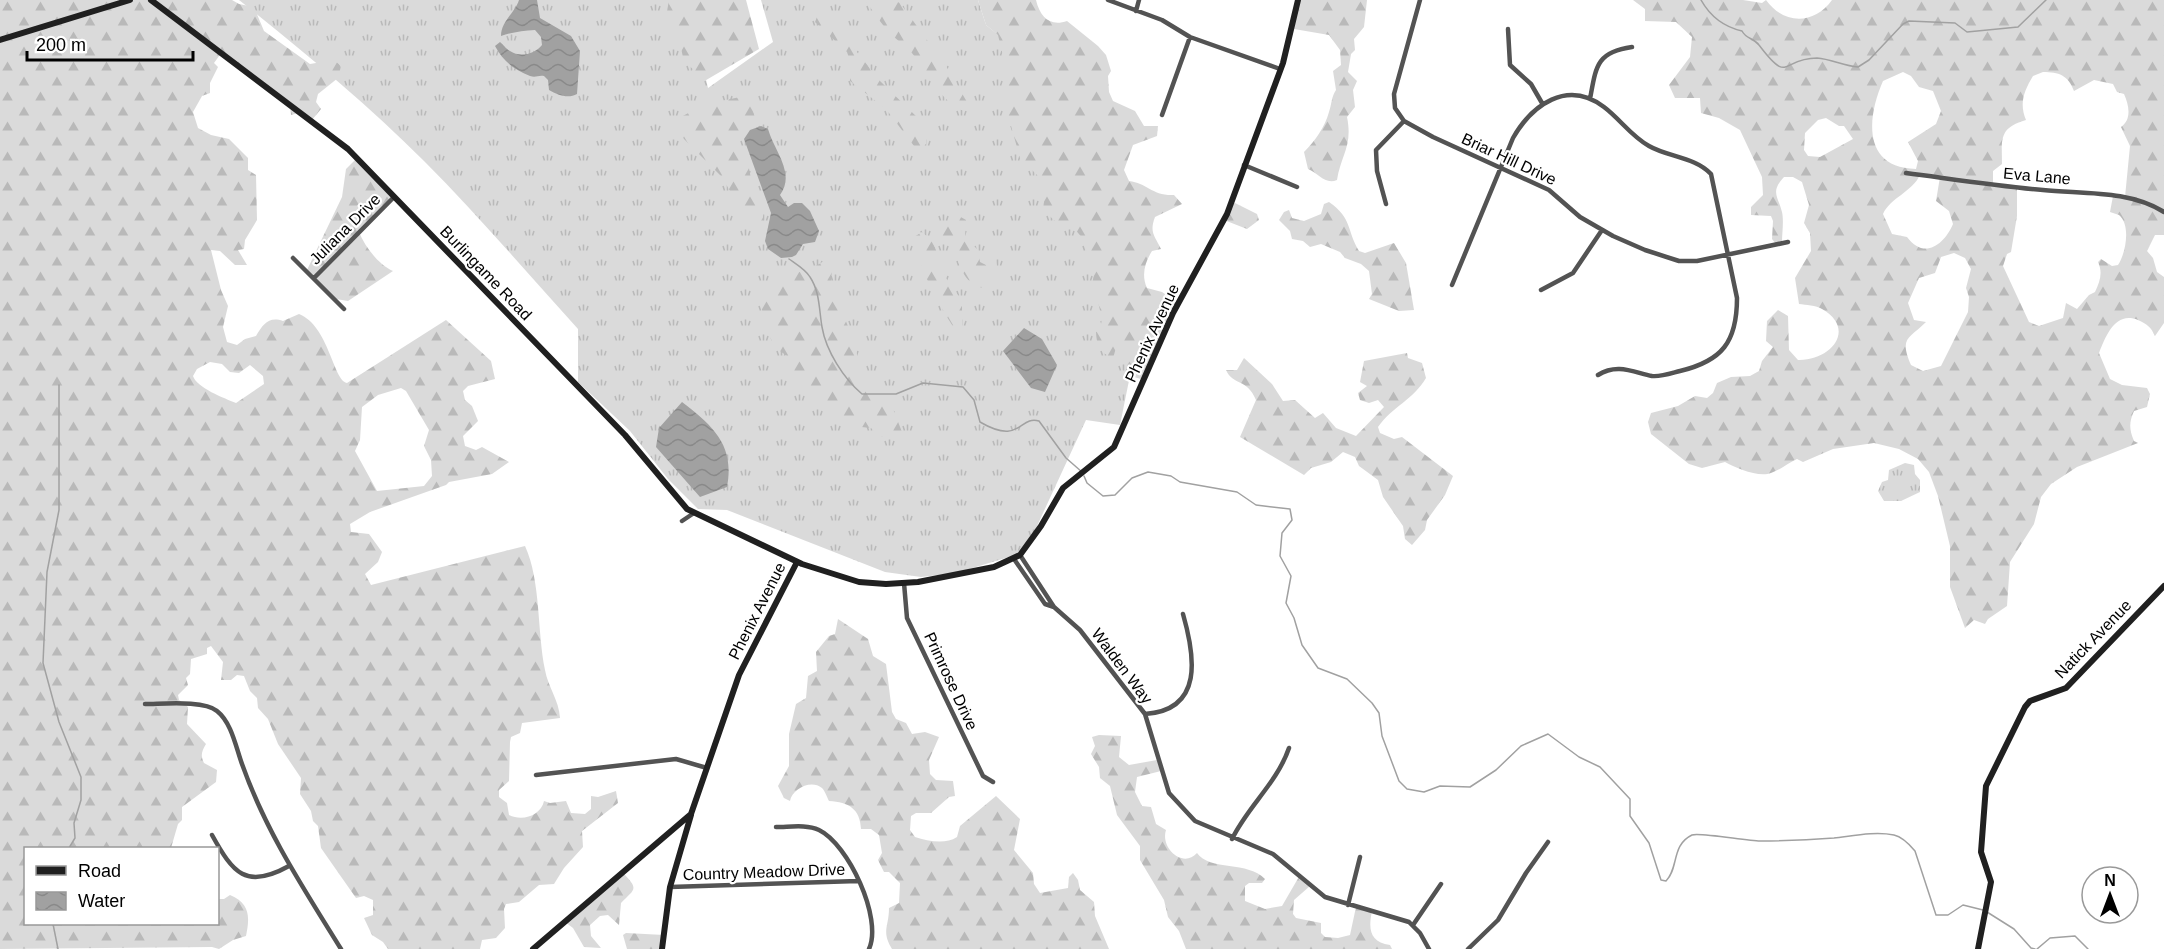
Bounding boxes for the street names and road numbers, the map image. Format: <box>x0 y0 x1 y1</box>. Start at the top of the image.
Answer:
street label: Briar Hill Drive <box>1459 130 1559 188</box>
street label: Eva Lane <box>2003 165 2072 187</box>
street label: Juliana Drive <box>306 190 384 268</box>
street label: Burlingame Road <box>437 223 535 323</box>
street label: Phenix Avenue <box>1122 281 1182 385</box>
street label: Phenix Avenue <box>725 560 789 662</box>
street label: Natick Avenue <box>2051 596 2135 682</box>
street label: Walden Way <box>1088 625 1156 707</box>
street label: Primrose Drive <box>921 629 981 733</box>
street label: Country Meadow Drive <box>682 861 846 883</box>

